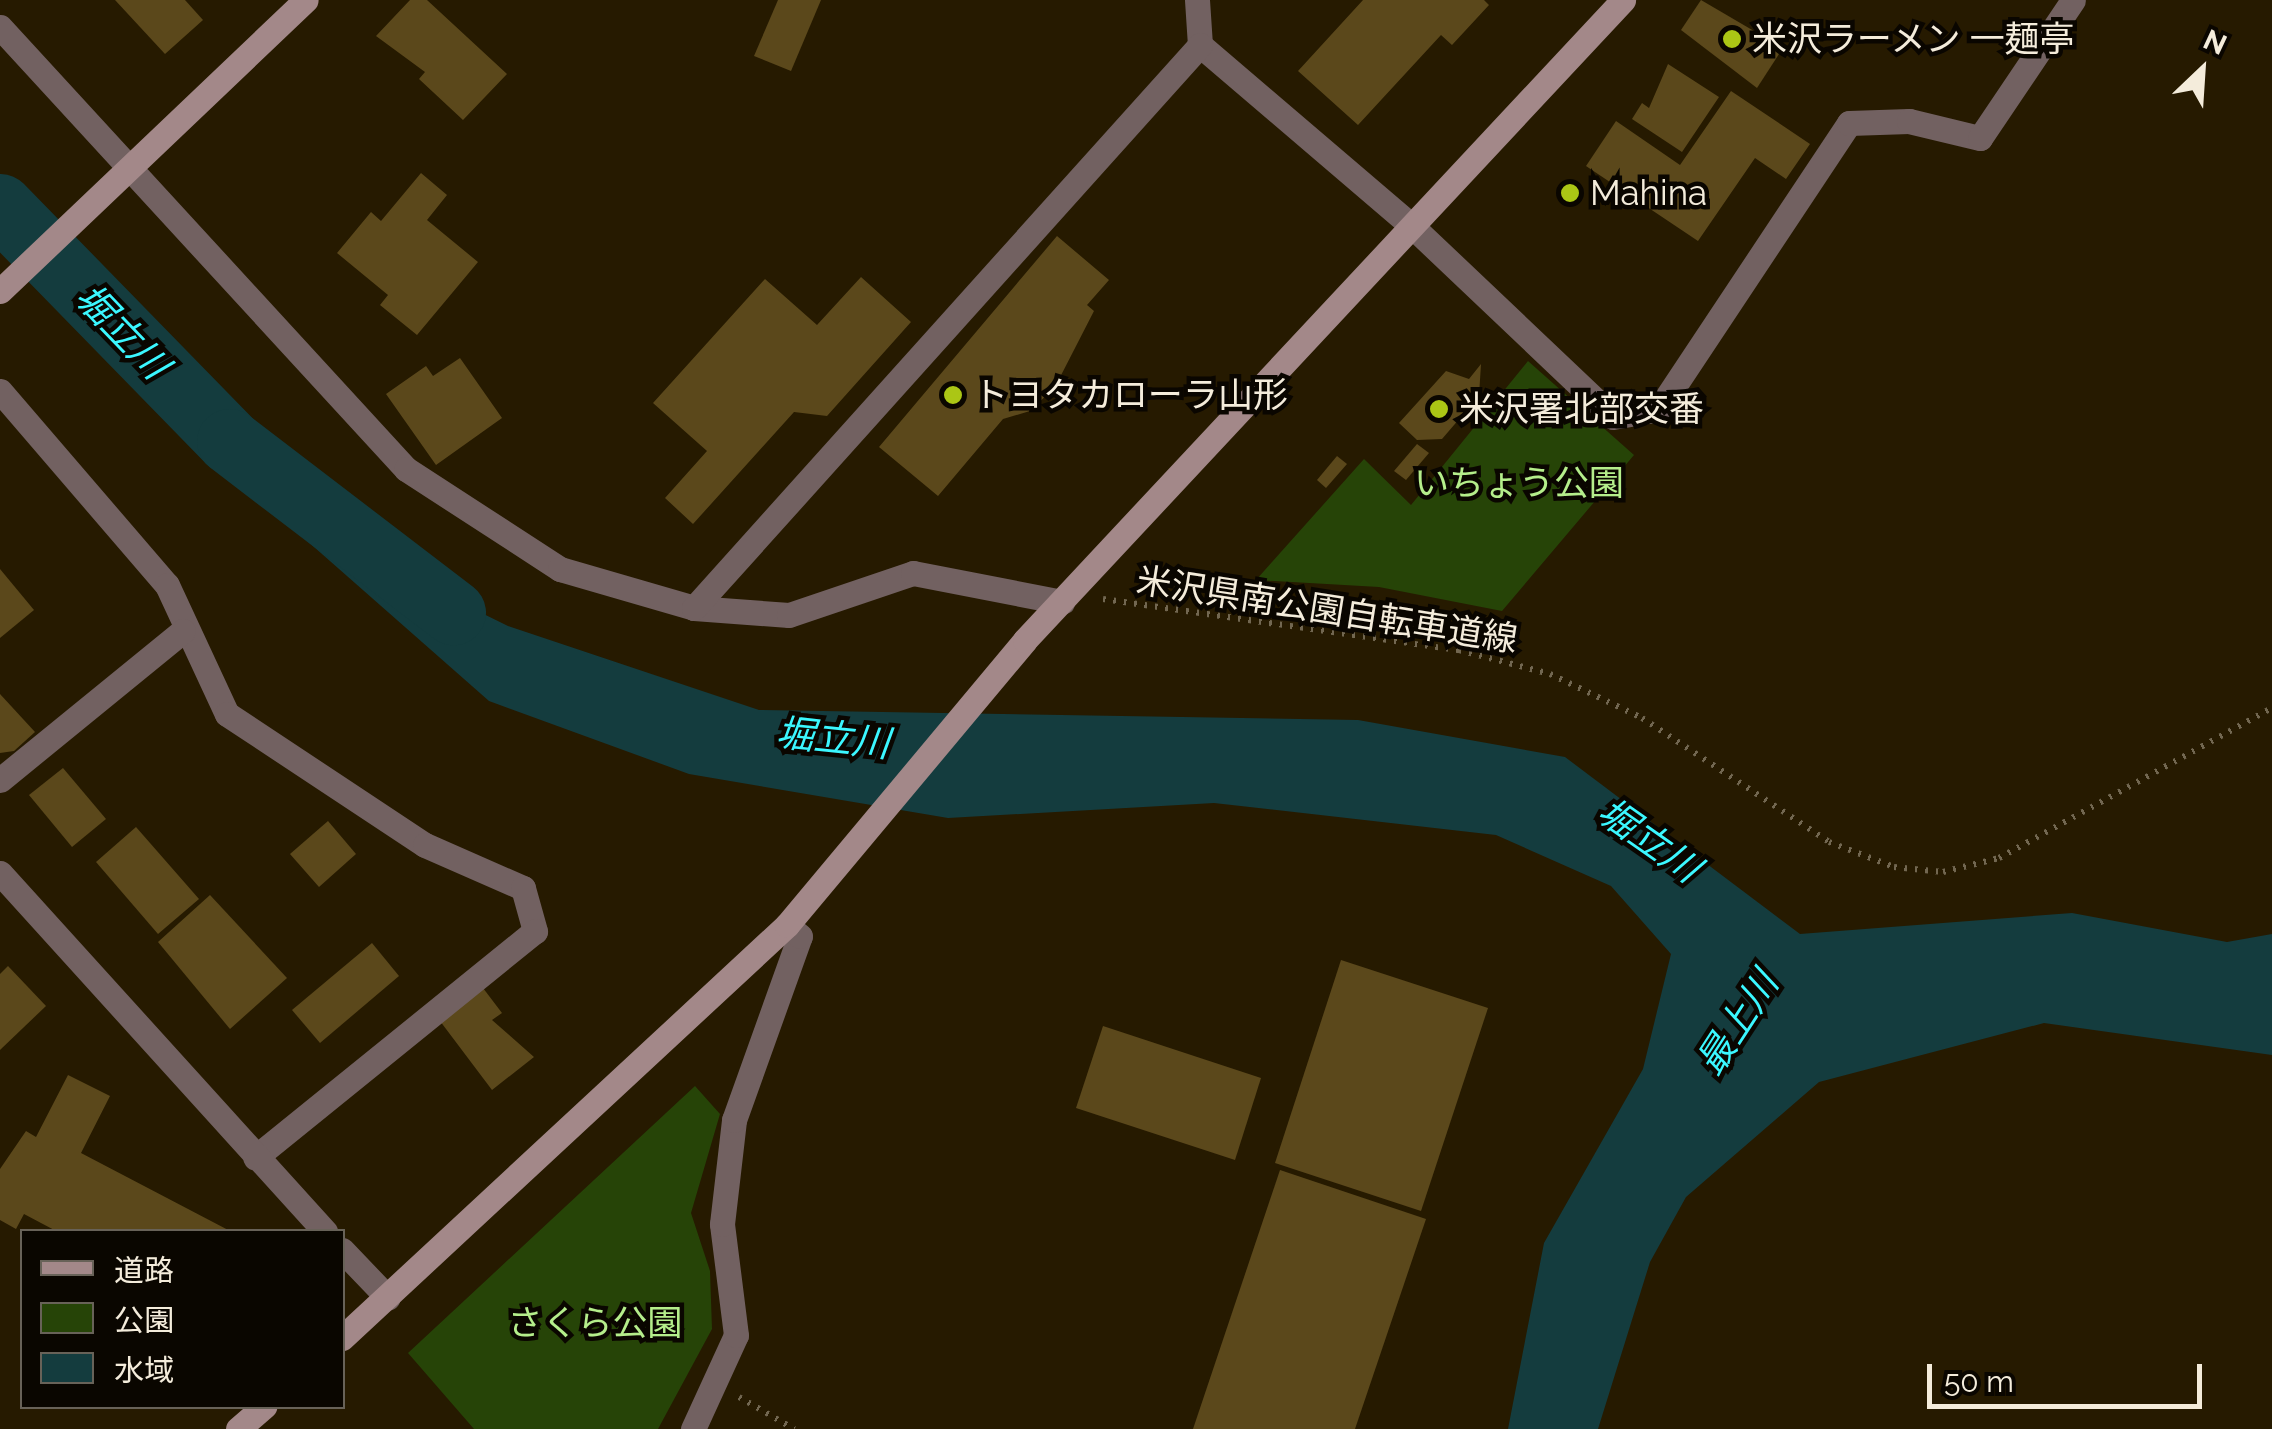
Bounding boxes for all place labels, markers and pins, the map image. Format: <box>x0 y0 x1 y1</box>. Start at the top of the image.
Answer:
place label: 米沢ラーメン 一麺亭 <box>1752 18 2076 60</box>
marker: 米沢ラーメン 一麺亭 <box>1721 28 1743 50</box>
place label: Mahina <box>1590 172 1707 214</box>
marker: Mahina <box>1559 182 1581 204</box>
place label: トヨタカローラ山形 <box>973 374 1288 416</box>
marker: トヨタカローラ山形 <box>942 384 964 406</box>
place label: 米沢署北部交番 <box>1459 388 1704 430</box>
marker: 米沢署北部交番 <box>1428 398 1450 420</box>

